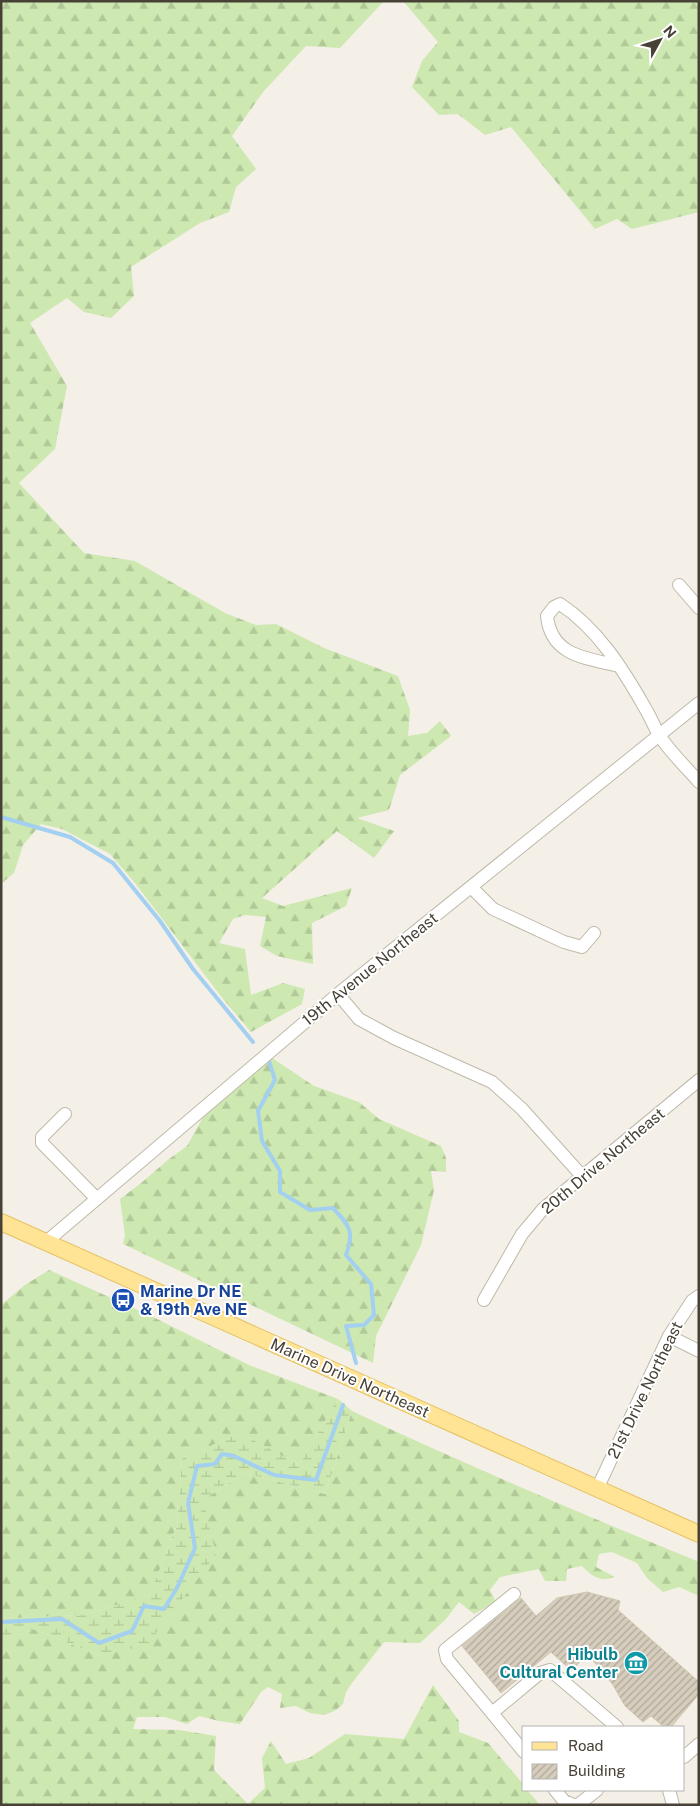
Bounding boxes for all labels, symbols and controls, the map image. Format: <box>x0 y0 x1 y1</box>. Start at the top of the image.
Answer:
north arrow <box>635 15 685 65</box>
text: N <box>660 22 680 41</box>
street label: 19th Avenue Northeast <box>298 908 442 1030</box>
street label: 20th Drive Northeast <box>537 1104 669 1218</box>
place label: Marine Dr NE & 19th Ave NE <box>140 1282 247 1319</box>
bus stop icon: Marine Dr NE & 19th Ave NE <box>110 1287 136 1313</box>
street label: 21st Drive Northeast <box>603 1318 687 1462</box>
street label: Marine Drive Northeast <box>268 1334 432 1422</box>
place label: Hibulb Cultural Center <box>500 1645 618 1682</box>
museum icon: Hibulb Cultural Center <box>623 1650 649 1676</box>
legend <box>522 1726 685 1791</box>
text: Road <box>568 1737 604 1754</box>
text: Building <box>568 1762 626 1779</box>

